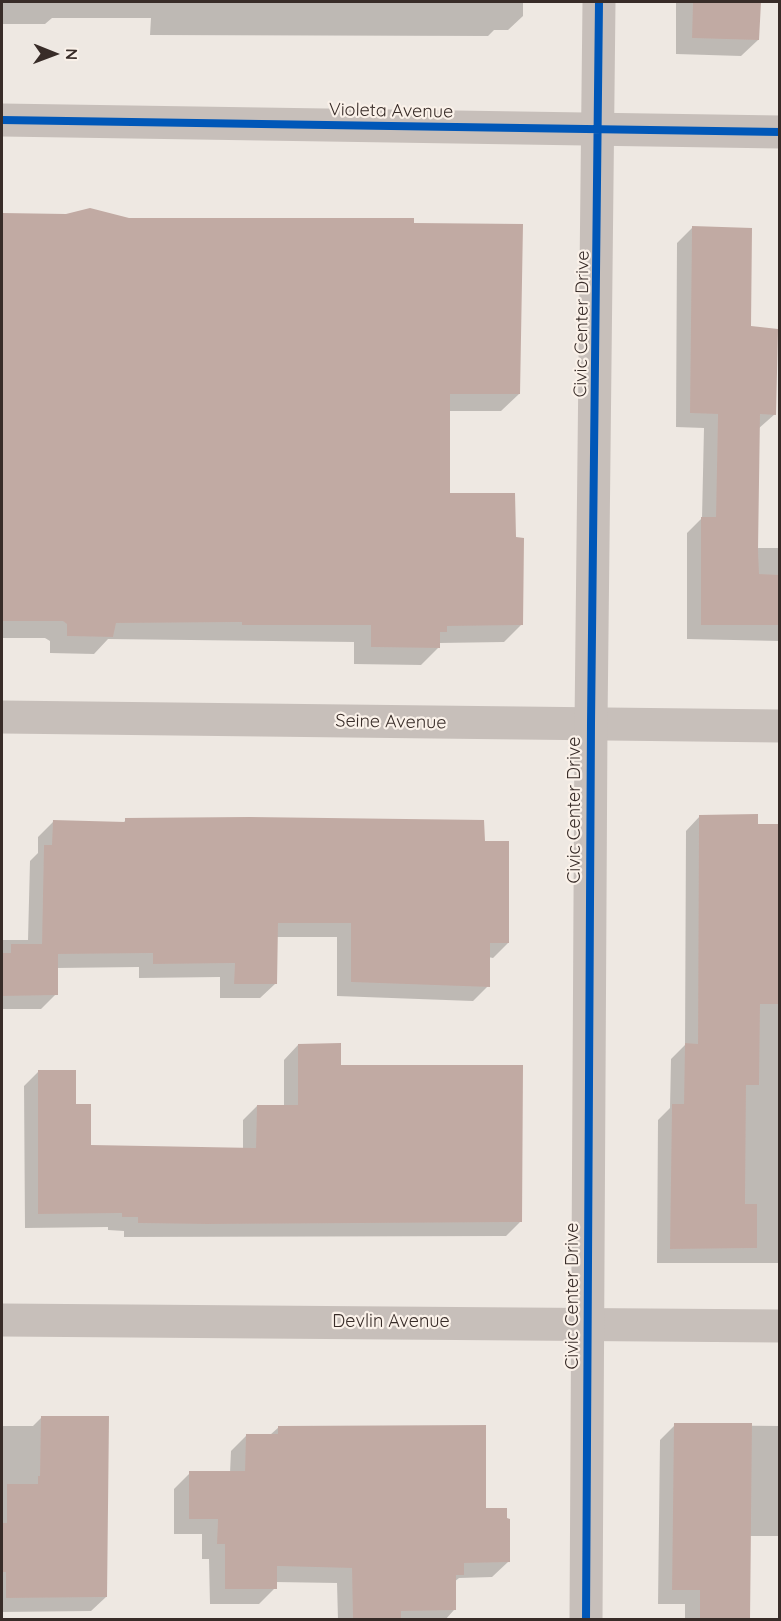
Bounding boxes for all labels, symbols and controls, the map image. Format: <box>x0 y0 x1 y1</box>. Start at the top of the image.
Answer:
north arrow <box>24 24 84 84</box>
text: N <box>62 48 82 60</box>
street label: Violeta Avenue <box>329 99 453 123</box>
street label: Civic Center Drive <box>570 250 594 398</box>
street label: Seine Avenue <box>335 710 447 734</box>
street label: Civic Center Drive <box>564 737 586 883</box>
street label: Civic Center Drive <box>562 1223 584 1369</box>
street label: Devlin Avenue <box>332 1311 450 1333</box>

